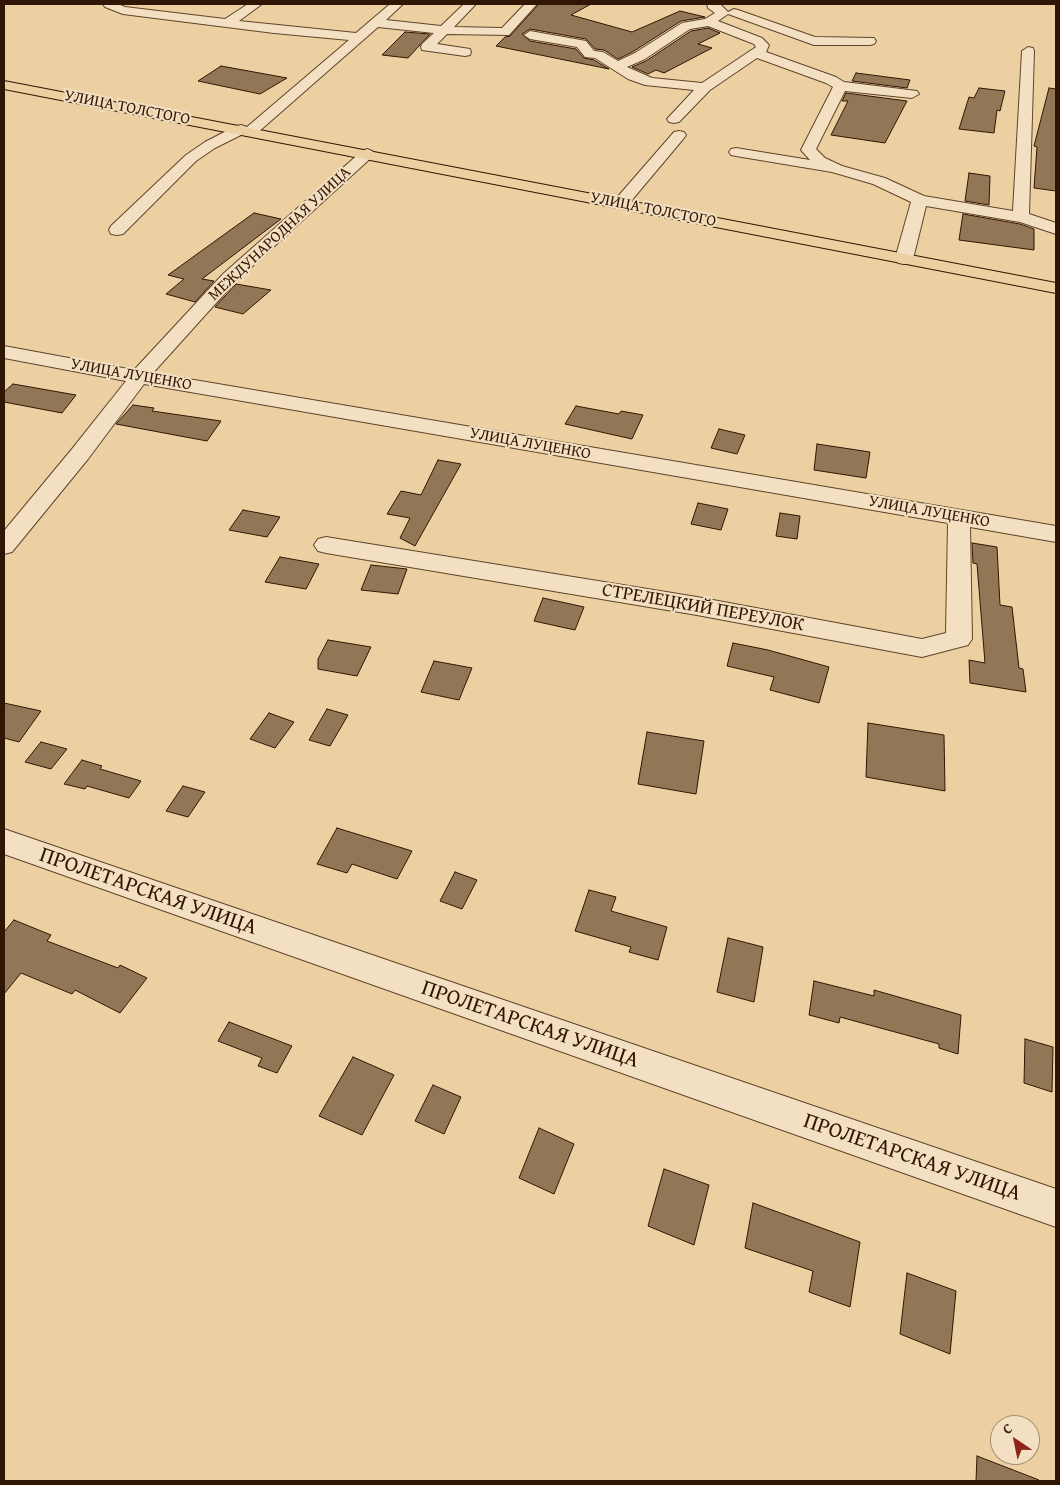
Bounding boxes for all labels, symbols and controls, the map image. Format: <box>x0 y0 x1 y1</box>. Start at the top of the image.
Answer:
street label: УЛИЦА ТОЛСТОГО <box>62 86 192 130</box>
street label: МЕЖДУНАРОДНАЯ УЛИЦА <box>205 163 355 305</box>
street label: УЛИЦА ТОЛСТОГО <box>588 188 718 232</box>
street label: УЛИЦА ЛУЦЕНКО <box>69 355 193 395</box>
street label: УЛИЦА ЛУЦЕНКО <box>468 424 592 464</box>
street label: УЛИЦА ЛУЦЕНКО <box>867 492 991 532</box>
street label: СТРЕЛЕЦКИЙ ПЕРЕУЛОК <box>600 579 806 637</box>
street label: ПРОЛЕТАРСКАЯ УЛИЦА <box>36 842 260 942</box>
street label: ПРОЛЕТАРСКАЯ УЛИЦА <box>418 975 642 1075</box>
street label: ПРОЛЕТАРСКАЯ УЛИЦА <box>800 1108 1024 1208</box>
north arrow <box>990 1415 1040 1465</box>
text: С <box>998 1418 1016 1439</box>

